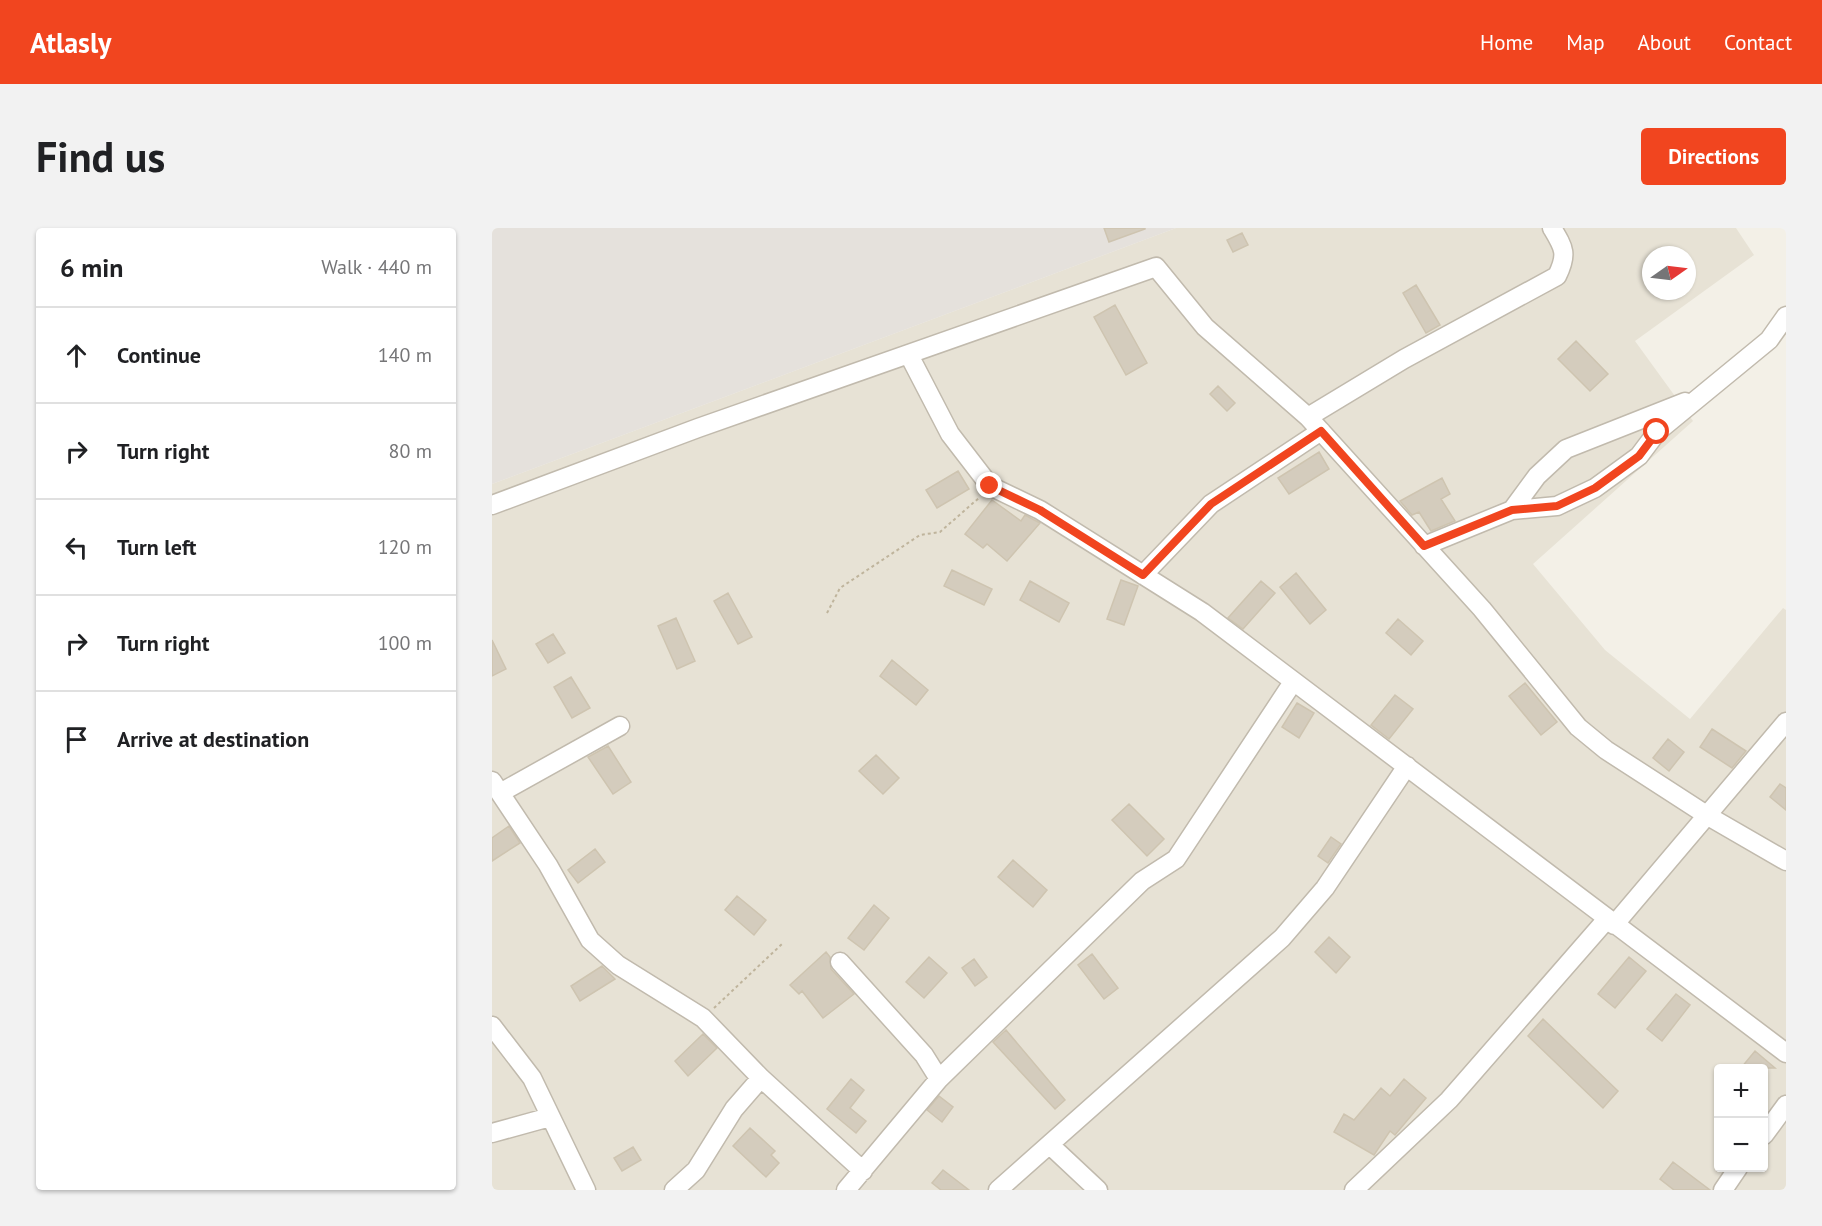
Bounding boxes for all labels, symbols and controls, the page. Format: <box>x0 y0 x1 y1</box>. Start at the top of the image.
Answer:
text: Atlasly <box>30 24 112 61</box>
text: Home <box>1480 29 1533 56</box>
text: Map <box>1566 29 1605 56</box>
text: About <box>1638 29 1691 56</box>
text: Contact <box>1724 29 1792 56</box>
button: Directions <box>1641 128 1786 185</box>
text: Find us <box>36 129 165 184</box>
north arrow <box>1642 246 1696 300</box>
text: 6 min <box>60 251 123 284</box>
text: Walk · 440 m <box>321 254 432 280</box>
icon: ahead <box>60 339 93 372</box>
text: Continue <box>117 341 201 369</box>
text: 140 m <box>378 342 432 368</box>
route start <box>1643 418 1669 444</box>
icon: right <box>60 435 93 468</box>
text: Turn right <box>117 437 209 465</box>
text: 80 m <box>389 438 432 464</box>
route end <box>976 472 1002 498</box>
icon: left <box>60 531 93 564</box>
text: Turn left <box>117 533 197 561</box>
text: 120 m <box>378 534 432 560</box>
icon: right <box>60 627 93 660</box>
text: Turn right <box>117 629 209 657</box>
text: 100 m <box>378 630 432 656</box>
icon: arrive <box>60 723 93 756</box>
text: Arrive at destination <box>117 725 309 753</box>
map controls <box>1714 1064 1768 1172</box>
button: + <box>1714 1064 1768 1118</box>
button: − <box>1714 1118 1768 1172</box>

